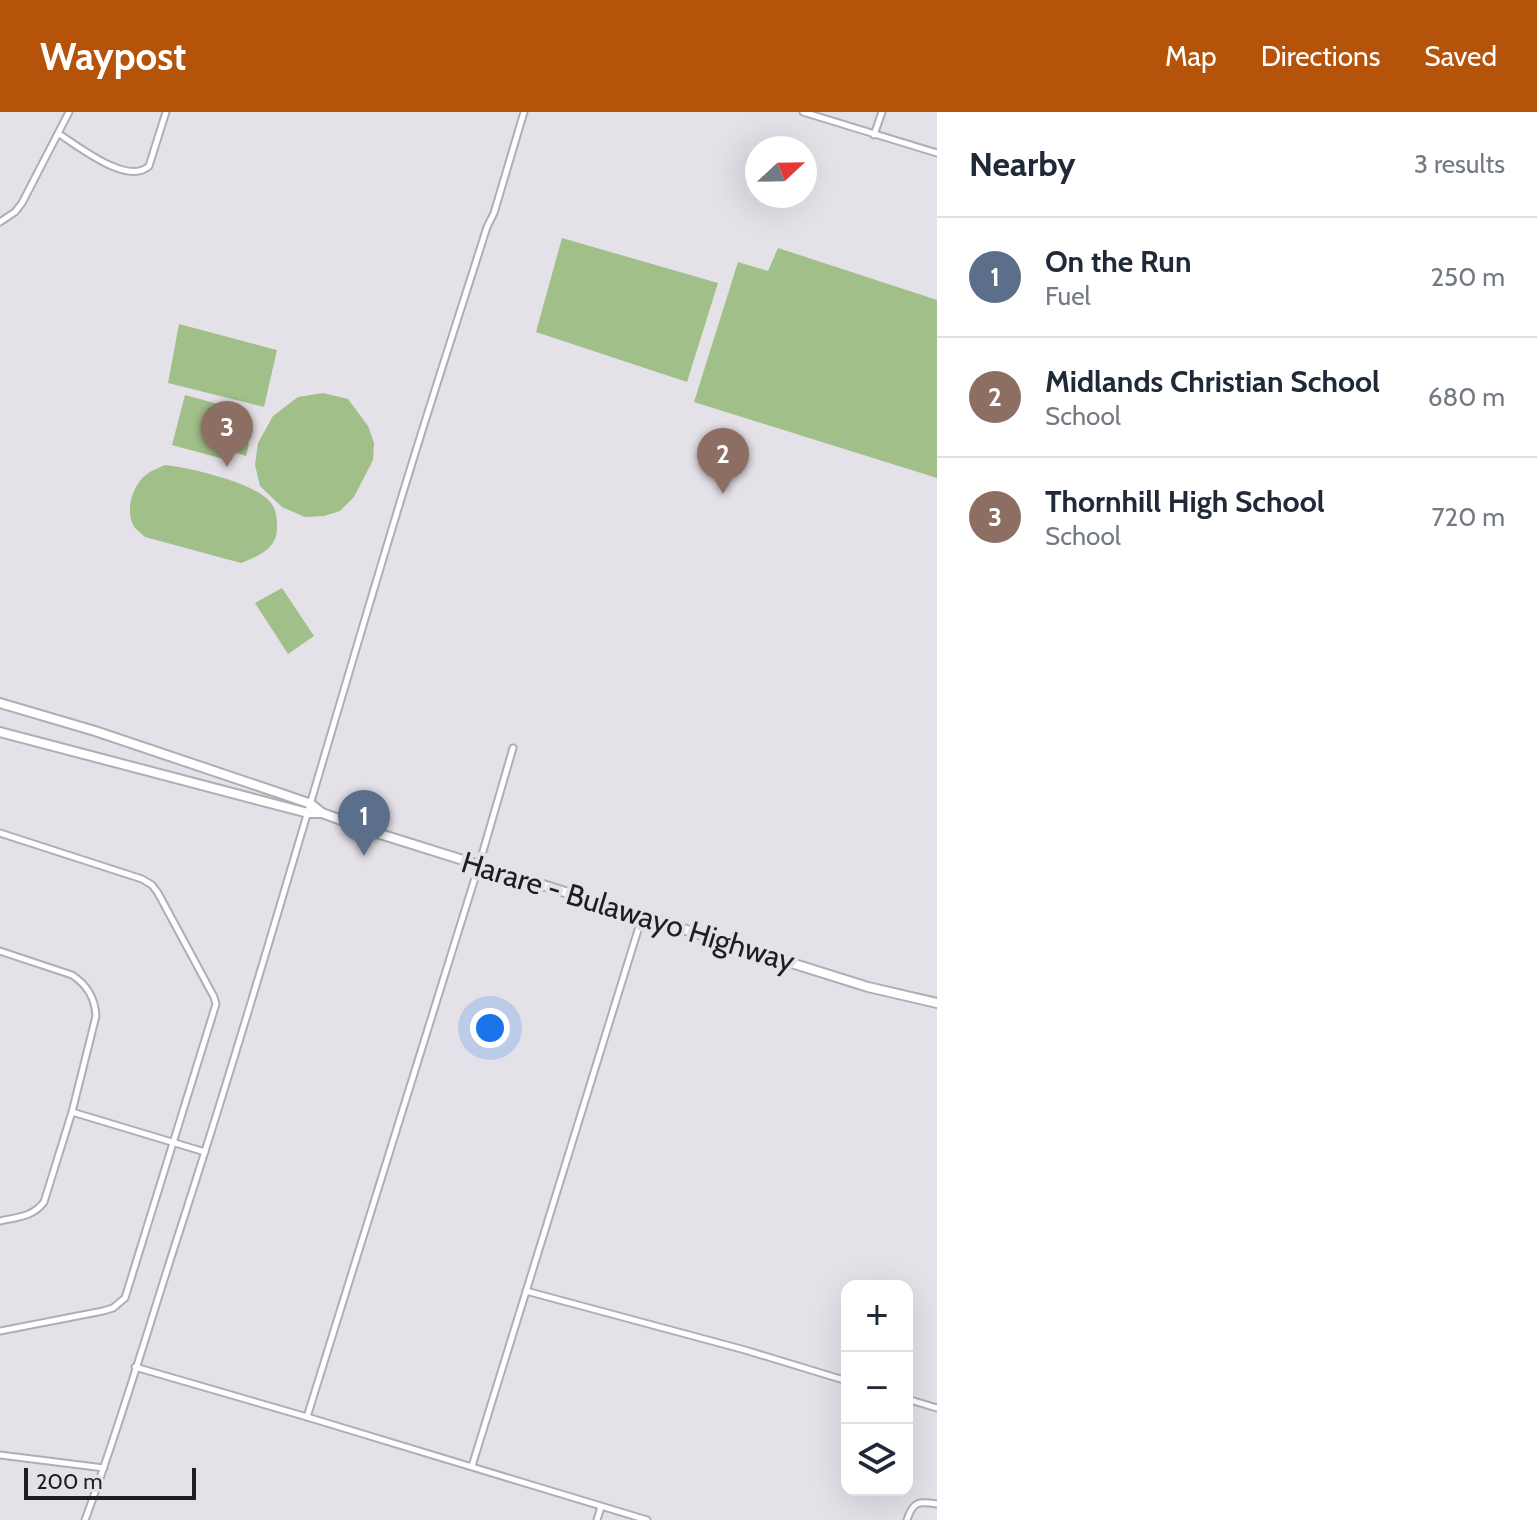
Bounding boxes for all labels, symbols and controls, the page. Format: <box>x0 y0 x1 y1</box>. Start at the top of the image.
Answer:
text: Waypost <box>40 33 186 80</box>
text: Map <box>1165 39 1217 73</box>
text: Directions <box>1261 39 1380 73</box>
text: Saved <box>1424 39 1497 73</box>
north arrow <box>745 136 817 208</box>
text: Nearby <box>969 143 1076 185</box>
text: 3 results <box>1414 148 1505 180</box>
text: On the Run <box>1045 243 1191 280</box>
text: 1 <box>990 261 1000 293</box>
text: 250 m <box>1431 261 1505 293</box>
text: Fuel <box>1045 280 1091 312</box>
text: Midlands Christian School <box>1045 363 1380 400</box>
text: 2 <box>988 381 1002 413</box>
text: 680 m <box>1428 381 1505 413</box>
text: School <box>1045 400 1121 432</box>
pin: 3 <box>201 401 253 467</box>
pin: 2 <box>697 428 749 494</box>
text: Thornhill High School <box>1045 483 1325 520</box>
text: 3 <box>988 501 1002 533</box>
text: 720 m <box>1431 501 1505 533</box>
text: School <box>1045 520 1121 552</box>
pin: 1 <box>338 790 390 856</box>
street label: Harare - Bulawayo Highway <box>457 843 799 980</box>
your location <box>470 1008 510 1048</box>
map controls <box>841 1280 913 1496</box>
button: + <box>841 1280 913 1352</box>
button: − <box>841 1352 913 1424</box>
button: layers <box>841 1424 913 1496</box>
scale bar <box>24 1464 196 1500</box>
text: 200 m <box>36 1468 102 1495</box>

